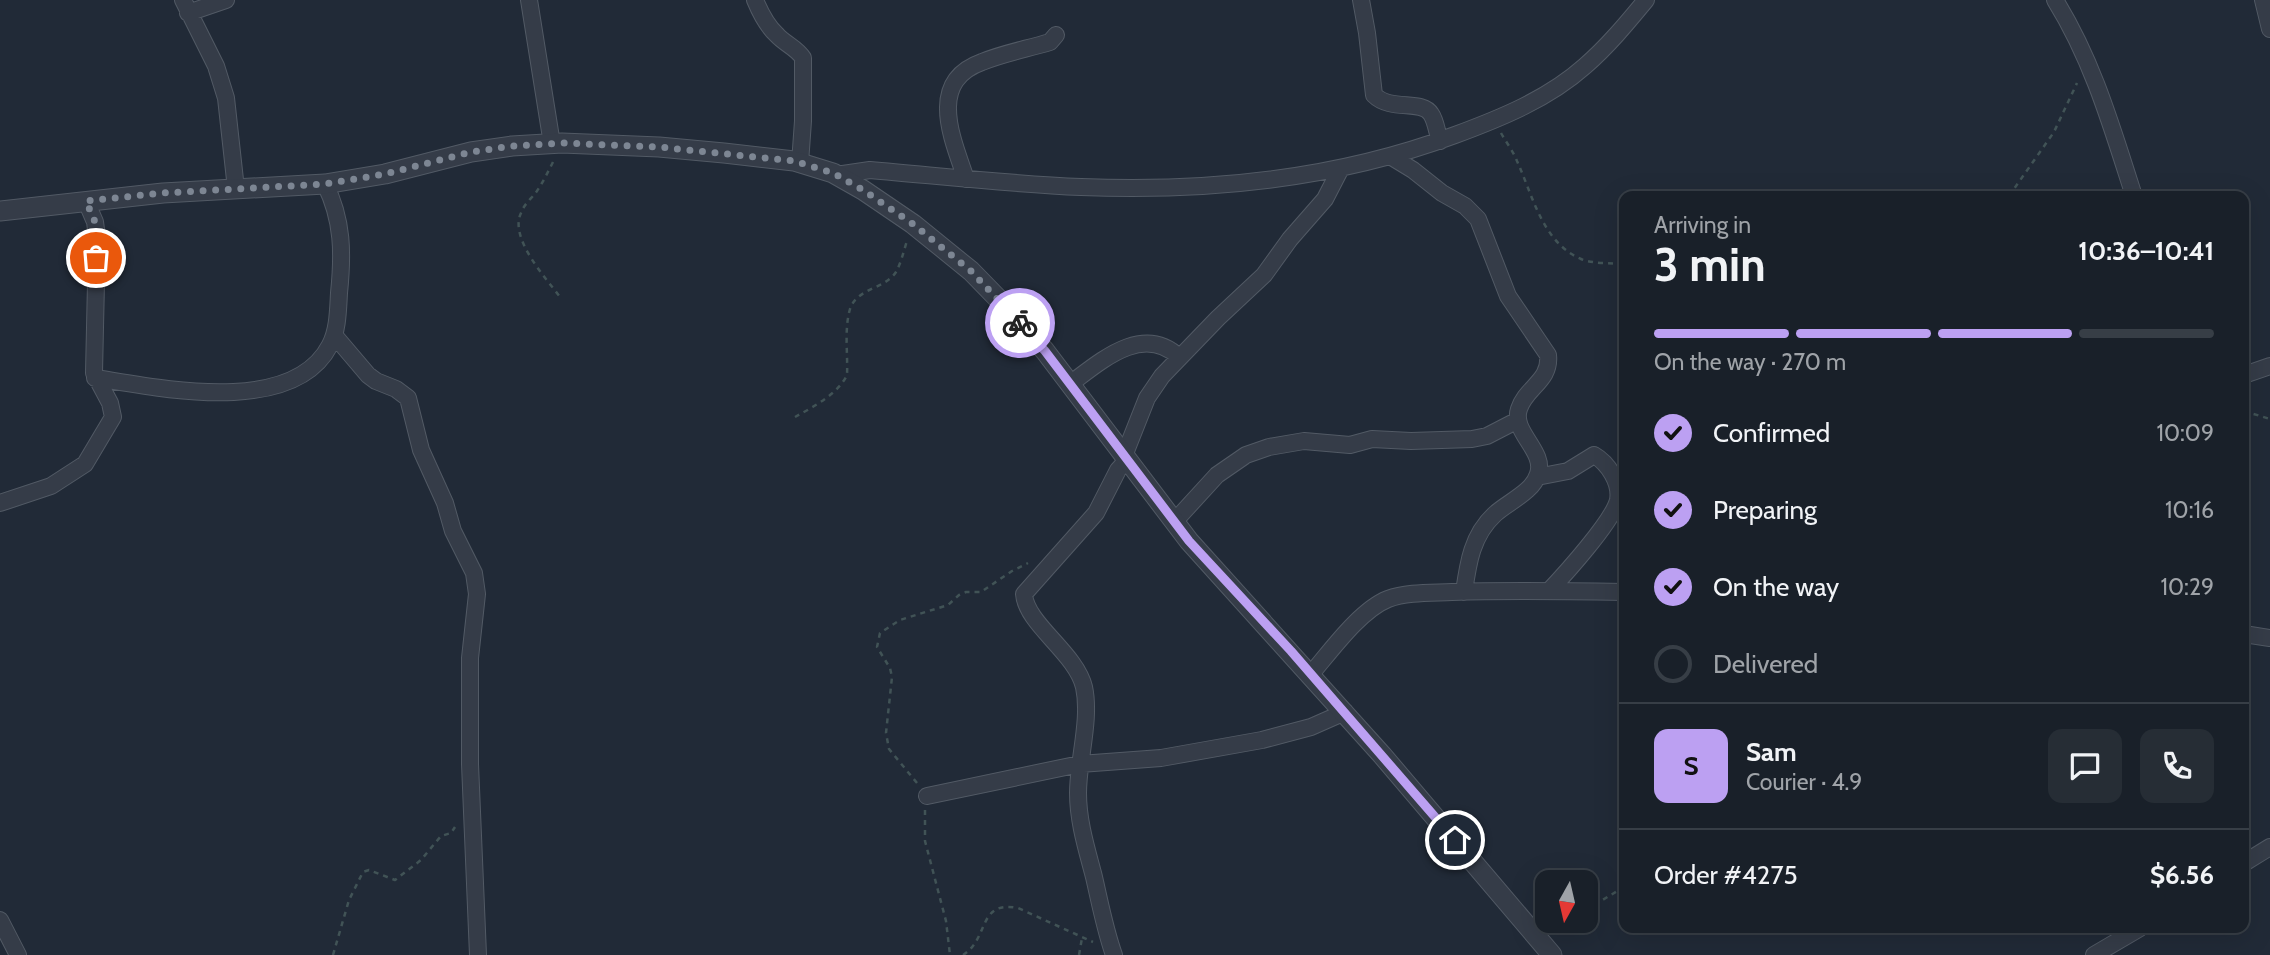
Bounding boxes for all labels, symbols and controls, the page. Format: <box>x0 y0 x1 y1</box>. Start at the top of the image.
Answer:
text: Arriving in <box>1654 211 1751 239</box>
pin <box>66 228 126 288</box>
text: 10:36–10:41 <box>2078 235 2214 267</box>
text: 3 min <box>1654 237 1766 293</box>
icon: bag <box>77 239 115 277</box>
courier <box>985 288 1055 358</box>
icon: bike <box>1001 304 1039 342</box>
text: On the way · 270 m <box>1654 348 1846 376</box>
icon: check <box>1654 414 1692 452</box>
text: Confirmed <box>1713 417 1830 449</box>
text: 10:09 <box>2157 419 2214 447</box>
icon: check <box>1654 491 1692 529</box>
text: Preparing <box>1713 494 1817 526</box>
text: 10:16 <box>2165 496 2214 524</box>
icon: check <box>1654 568 1692 606</box>
text: On the way <box>1713 571 1839 603</box>
text: 10:29 <box>2161 573 2214 601</box>
text: Delivered <box>1713 648 1818 680</box>
button: chat <box>2048 729 2122 803</box>
button: phone <box>2140 729 2214 803</box>
text: Sam <box>1746 736 1797 768</box>
text: S <box>1683 750 1699 782</box>
text: Courier · 4.9 <box>1746 768 1862 796</box>
pin <box>1425 810 1485 870</box>
icon: home <box>1436 821 1474 859</box>
text: Order #4275 <box>1654 859 1798 891</box>
text: $6.56 <box>2150 859 2214 891</box>
north arrow <box>1535 870 1598 933</box>
map controls <box>1535 870 1598 933</box>

